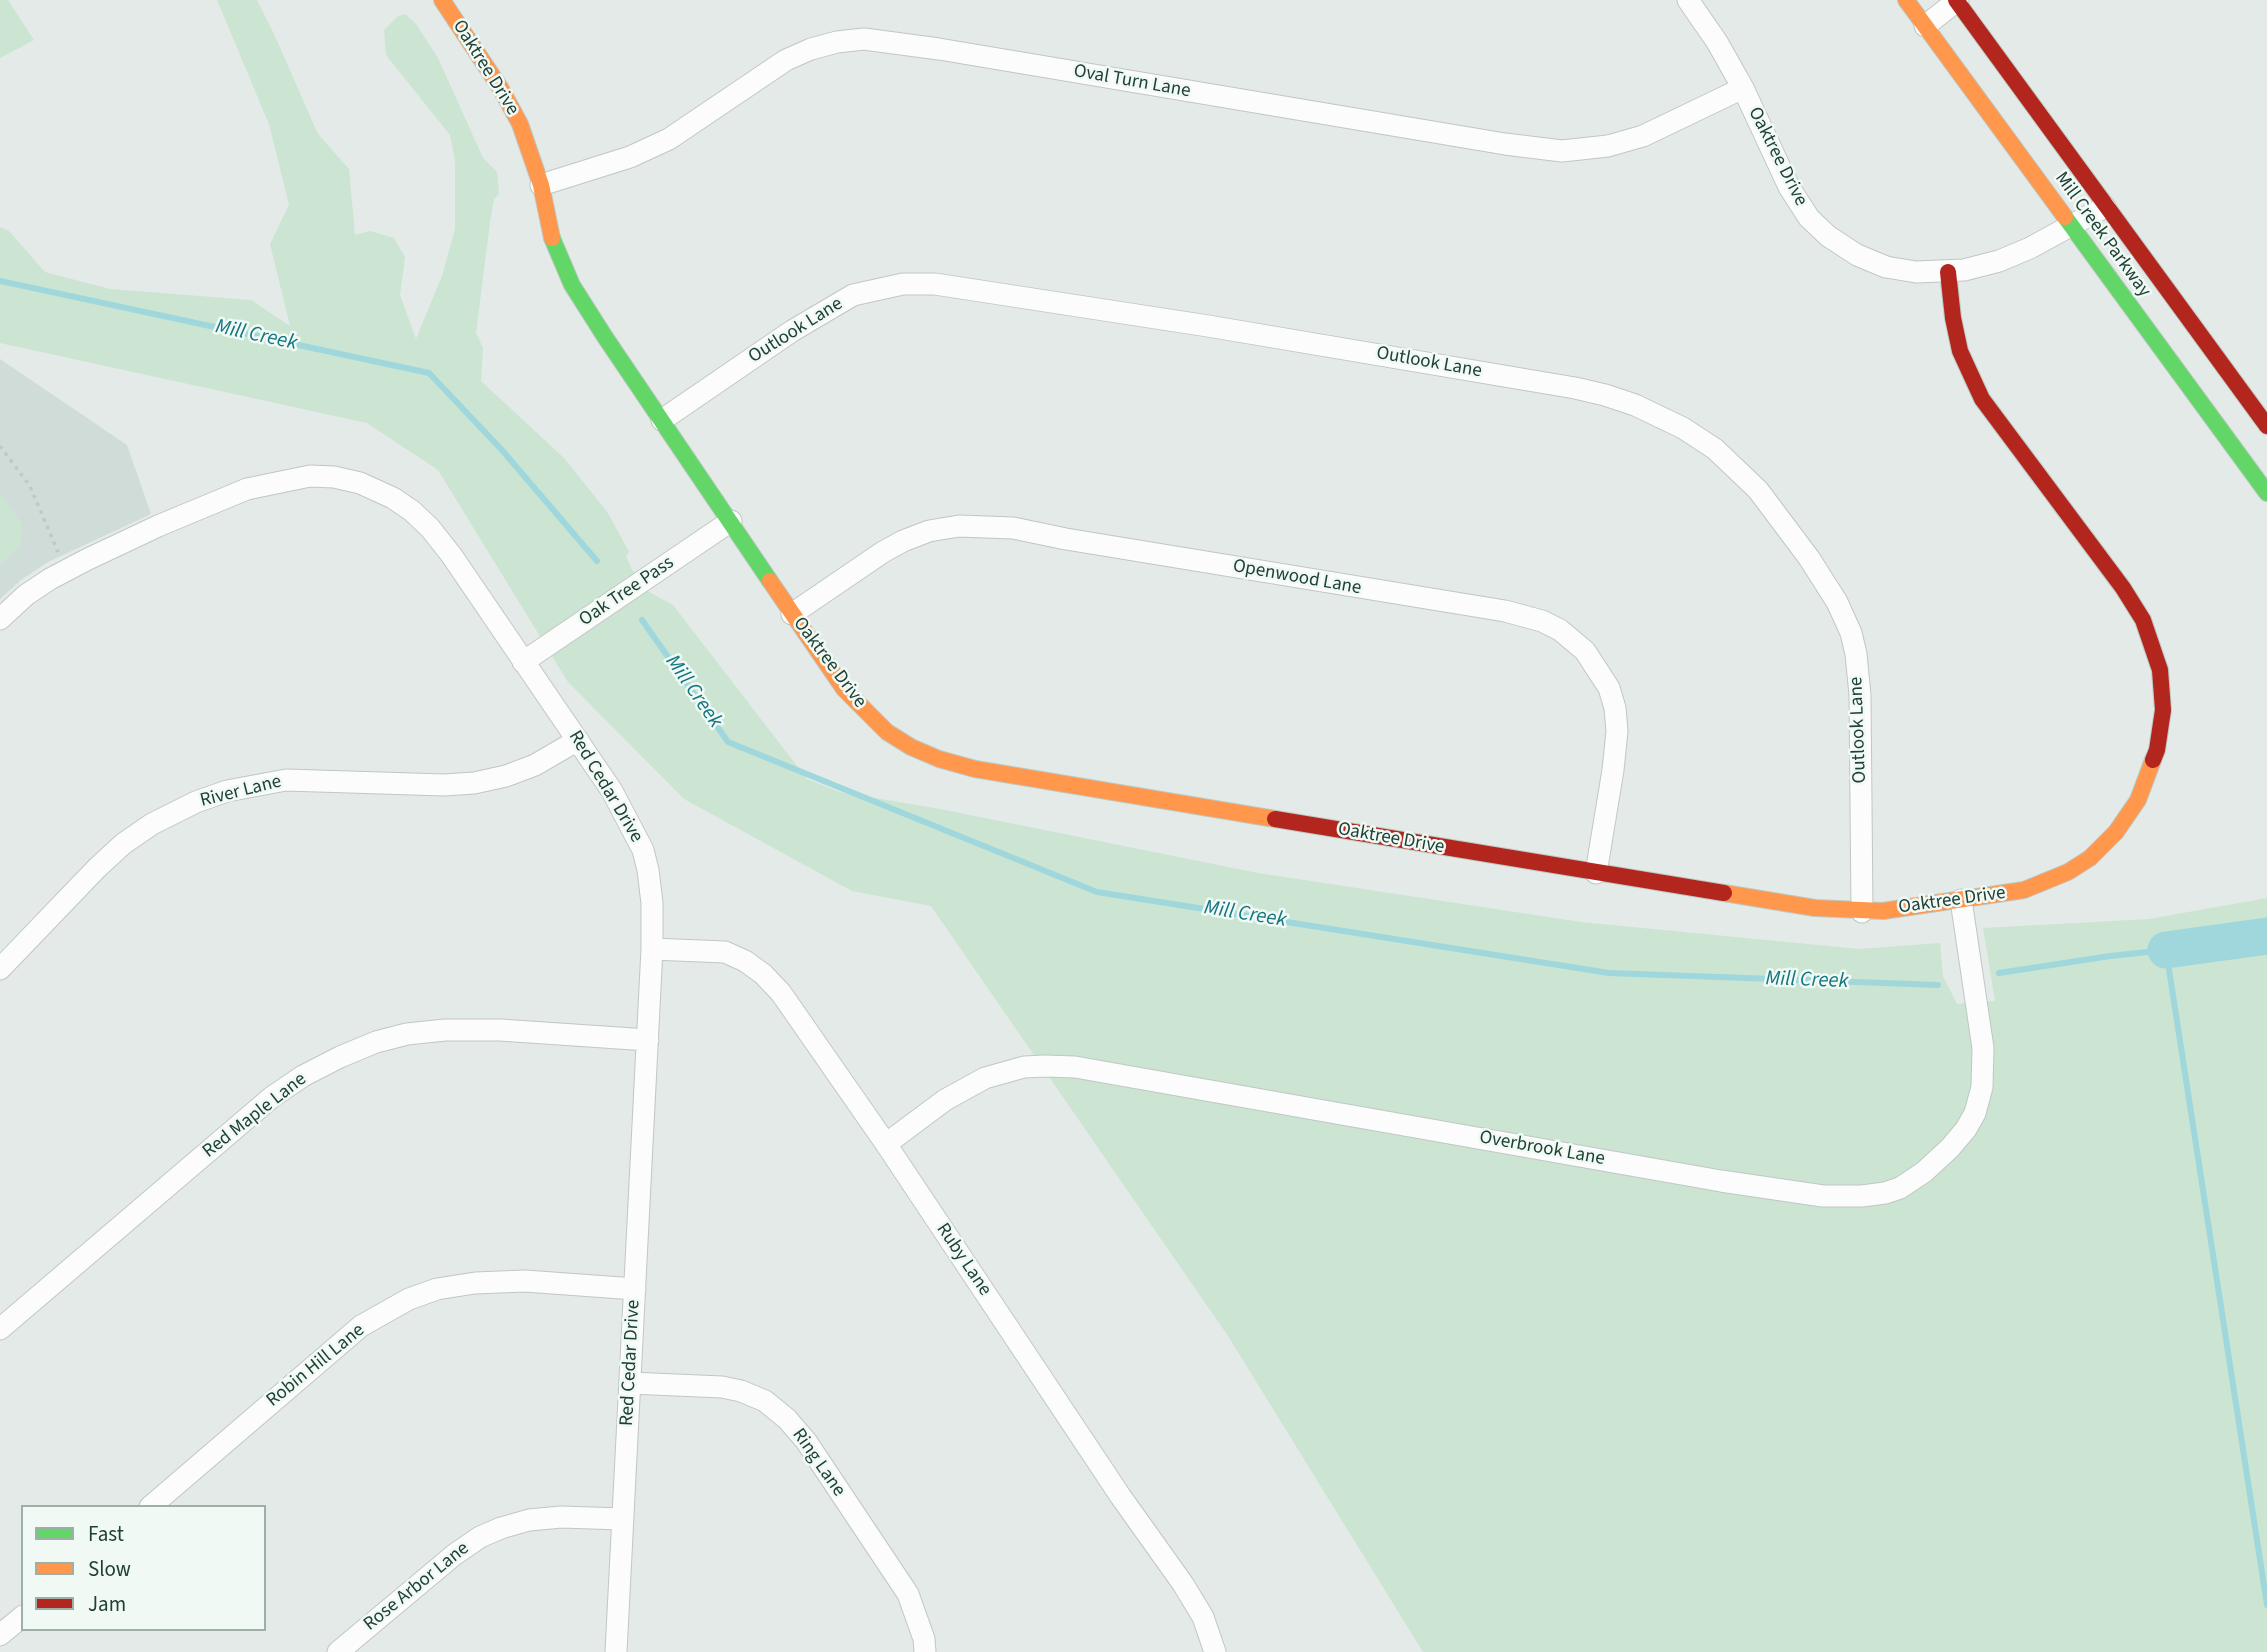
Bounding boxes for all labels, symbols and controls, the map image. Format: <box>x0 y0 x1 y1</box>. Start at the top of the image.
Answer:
street label: Oaktree Drive <box>447 16 523 120</box>
street label: Oval Turn Lane <box>1072 60 1192 104</box>
street label: Oaktree Drive <box>1742 104 1812 210</box>
street label: Mill Creek Parkway <box>2049 168 2155 302</box>
street label: Outlook Lane <box>745 293 847 369</box>
water label: Mill Creek <box>213 315 299 357</box>
street label: Outlook Lane <box>1375 343 1483 383</box>
street label: Oak Tree Pass <box>575 552 679 632</box>
street label: Openwood Lane <box>1231 555 1363 601</box>
street label: Oaktree Drive <box>787 613 871 713</box>
water label: Mill Creek <box>659 651 727 733</box>
street label: Outlook Lane <box>1846 676 1872 784</box>
street label: Red Cedar Drive <box>563 727 647 847</box>
street label: River Lane <box>198 771 284 813</box>
street label: Oaktree Drive <box>1336 818 1446 860</box>
street label: Oaktree Drive <box>1897 882 2007 920</box>
water label: Mill Creek <box>1202 896 1288 934</box>
water label: Mill Creek <box>1765 967 1849 995</box>
street label: Red Maple Lane <box>199 1069 311 1163</box>
street label: Overbrook Lane <box>1478 1127 1606 1171</box>
street label: Ruby Lane <box>930 1219 996 1301</box>
street label: Red Cedar Drive <box>616 1299 646 1427</box>
street label: Robin Hill Lane <box>262 1320 370 1412</box>
street label: Ring Lane <box>786 1425 850 1501</box>
legend <box>21 1505 266 1631</box>
text: Fast <box>88 1519 124 1549</box>
street label: Rose Arbor Lane <box>360 1538 474 1636</box>
text: Slow <box>88 1554 131 1584</box>
text: Jam <box>88 1589 126 1619</box>

